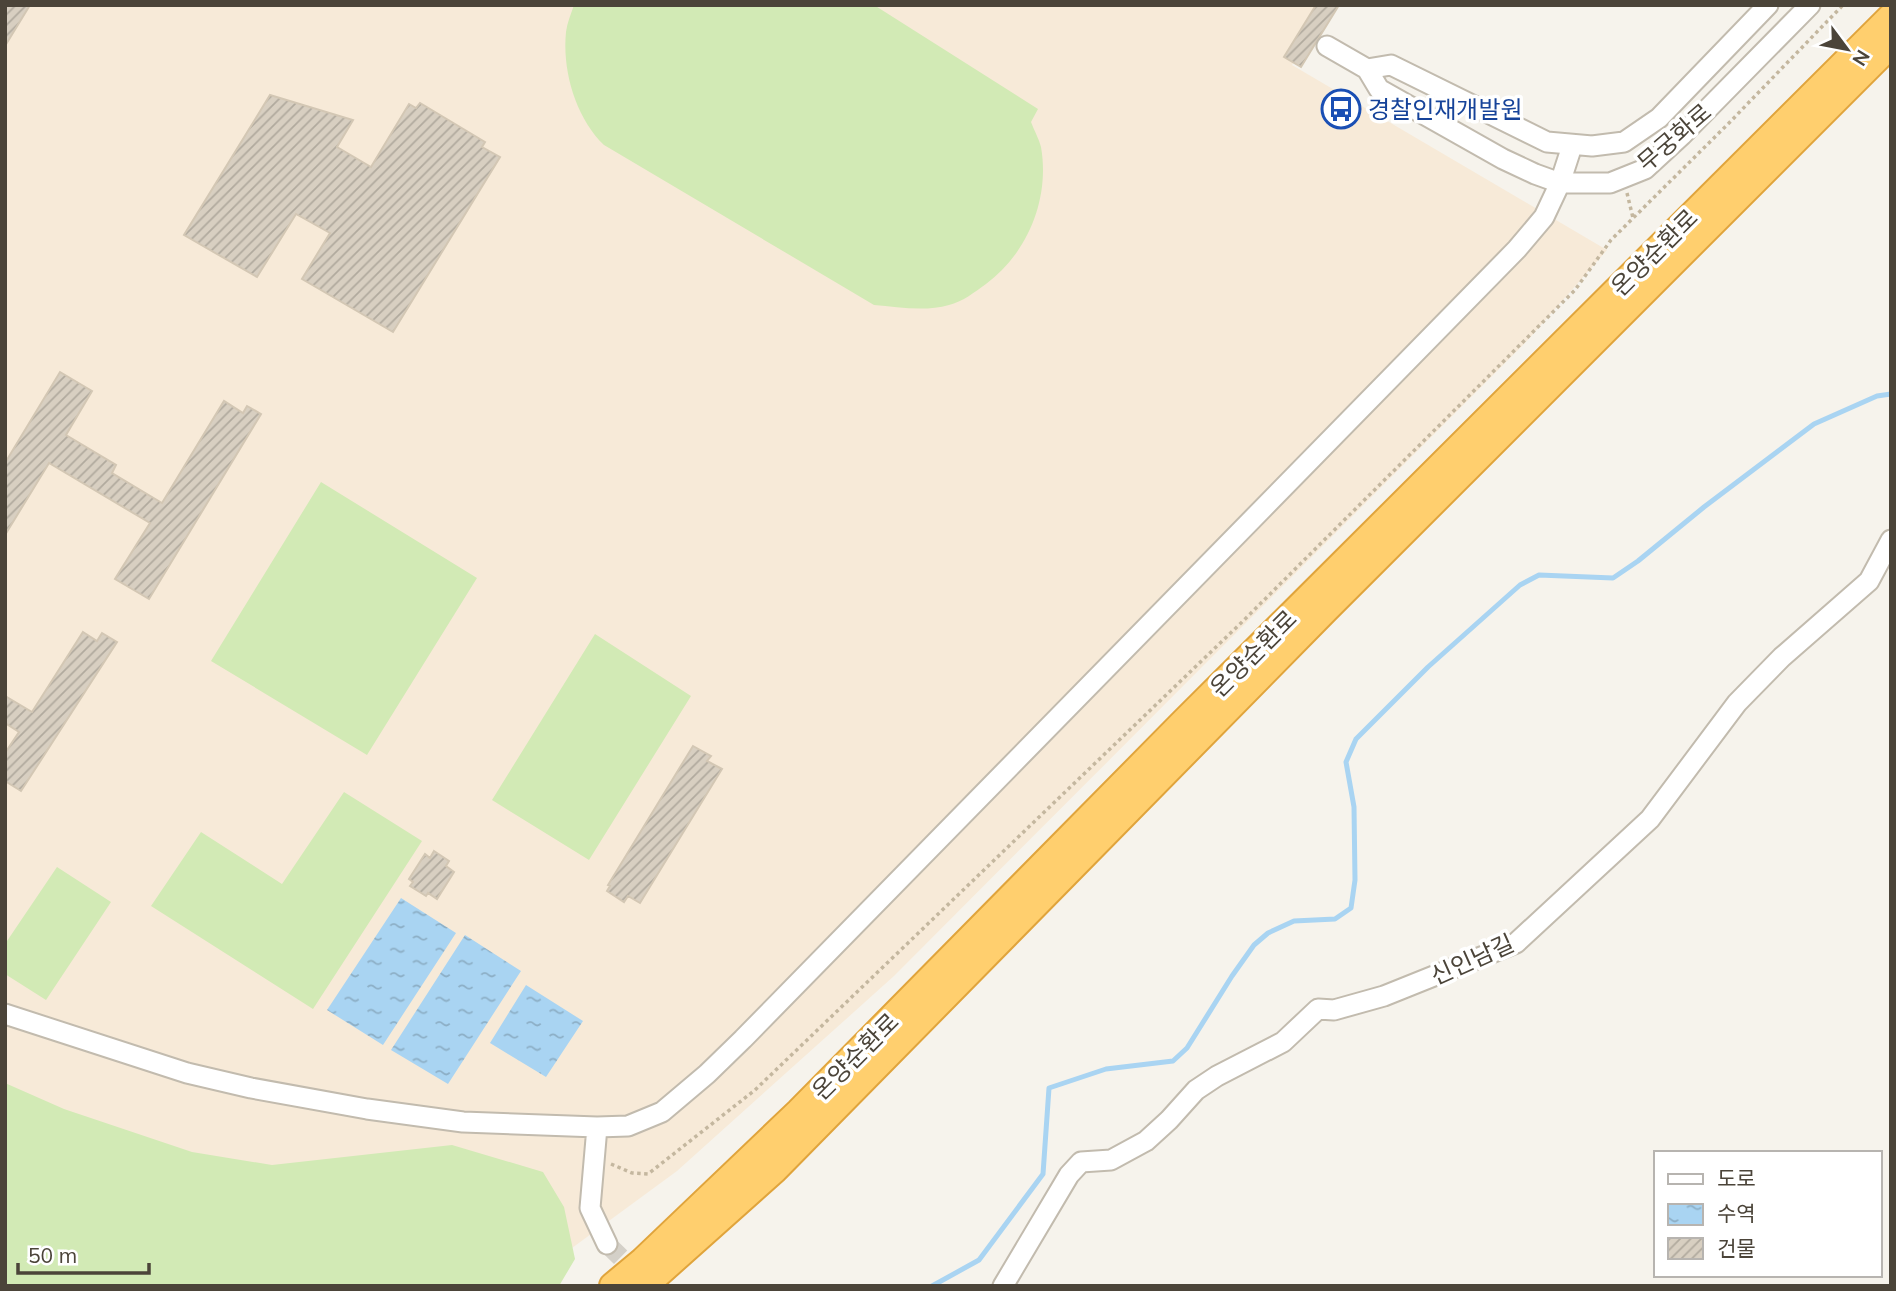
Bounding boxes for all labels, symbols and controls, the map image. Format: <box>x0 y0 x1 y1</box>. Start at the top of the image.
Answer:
north arrow <box>1812 14 1882 84</box>
text: N <box>1847 46 1875 70</box>
bus stop icon: 경찰인재개발원 <box>1320 88 1362 130</box>
place label: 경찰인재개발원 <box>1368 94 1523 124</box>
street label: 무궁화로 <box>1631 97 1717 177</box>
street label: 온양순환로 <box>1604 202 1704 302</box>
street label: 온양순환로 <box>1203 603 1303 703</box>
street label: 신인남길 <box>1426 927 1518 991</box>
street label: 온양순환로 <box>805 1006 905 1106</box>
legend <box>1654 1151 1882 1277</box>
text: 도로 <box>1717 1165 1756 1191</box>
text: 수역 <box>1717 1200 1756 1226</box>
scale bar <box>18 1232 149 1276</box>
text: 건물 <box>1717 1235 1756 1261</box>
text: 50 m <box>28 1242 77 1268</box>

